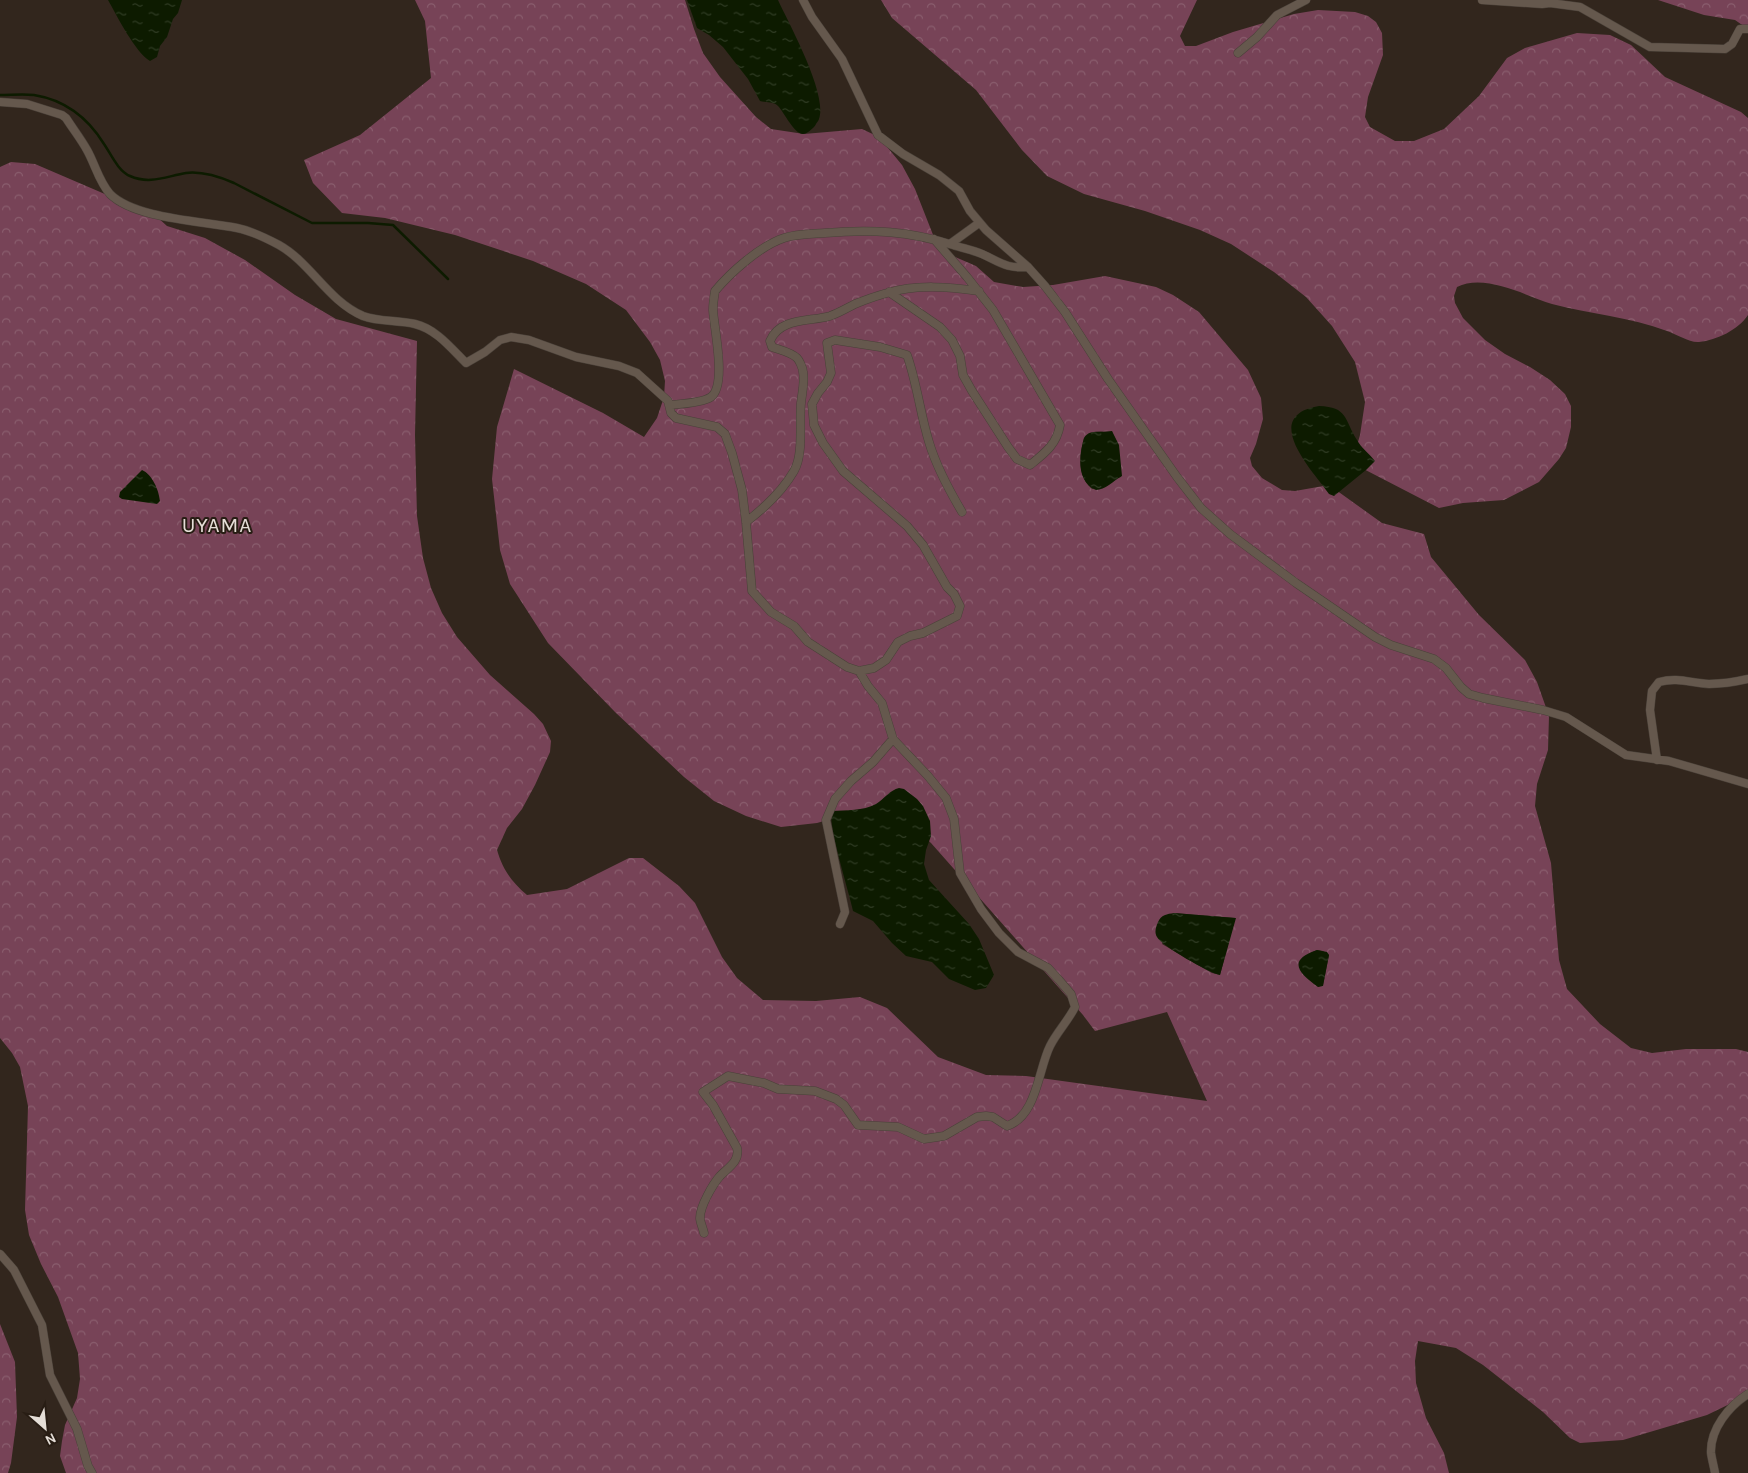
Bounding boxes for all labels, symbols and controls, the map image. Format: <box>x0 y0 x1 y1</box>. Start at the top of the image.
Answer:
district label: UYAMA <box>182 513 252 537</box>
north arrow <box>20 1403 70 1453</box>
text: N <box>42 1429 59 1449</box>

